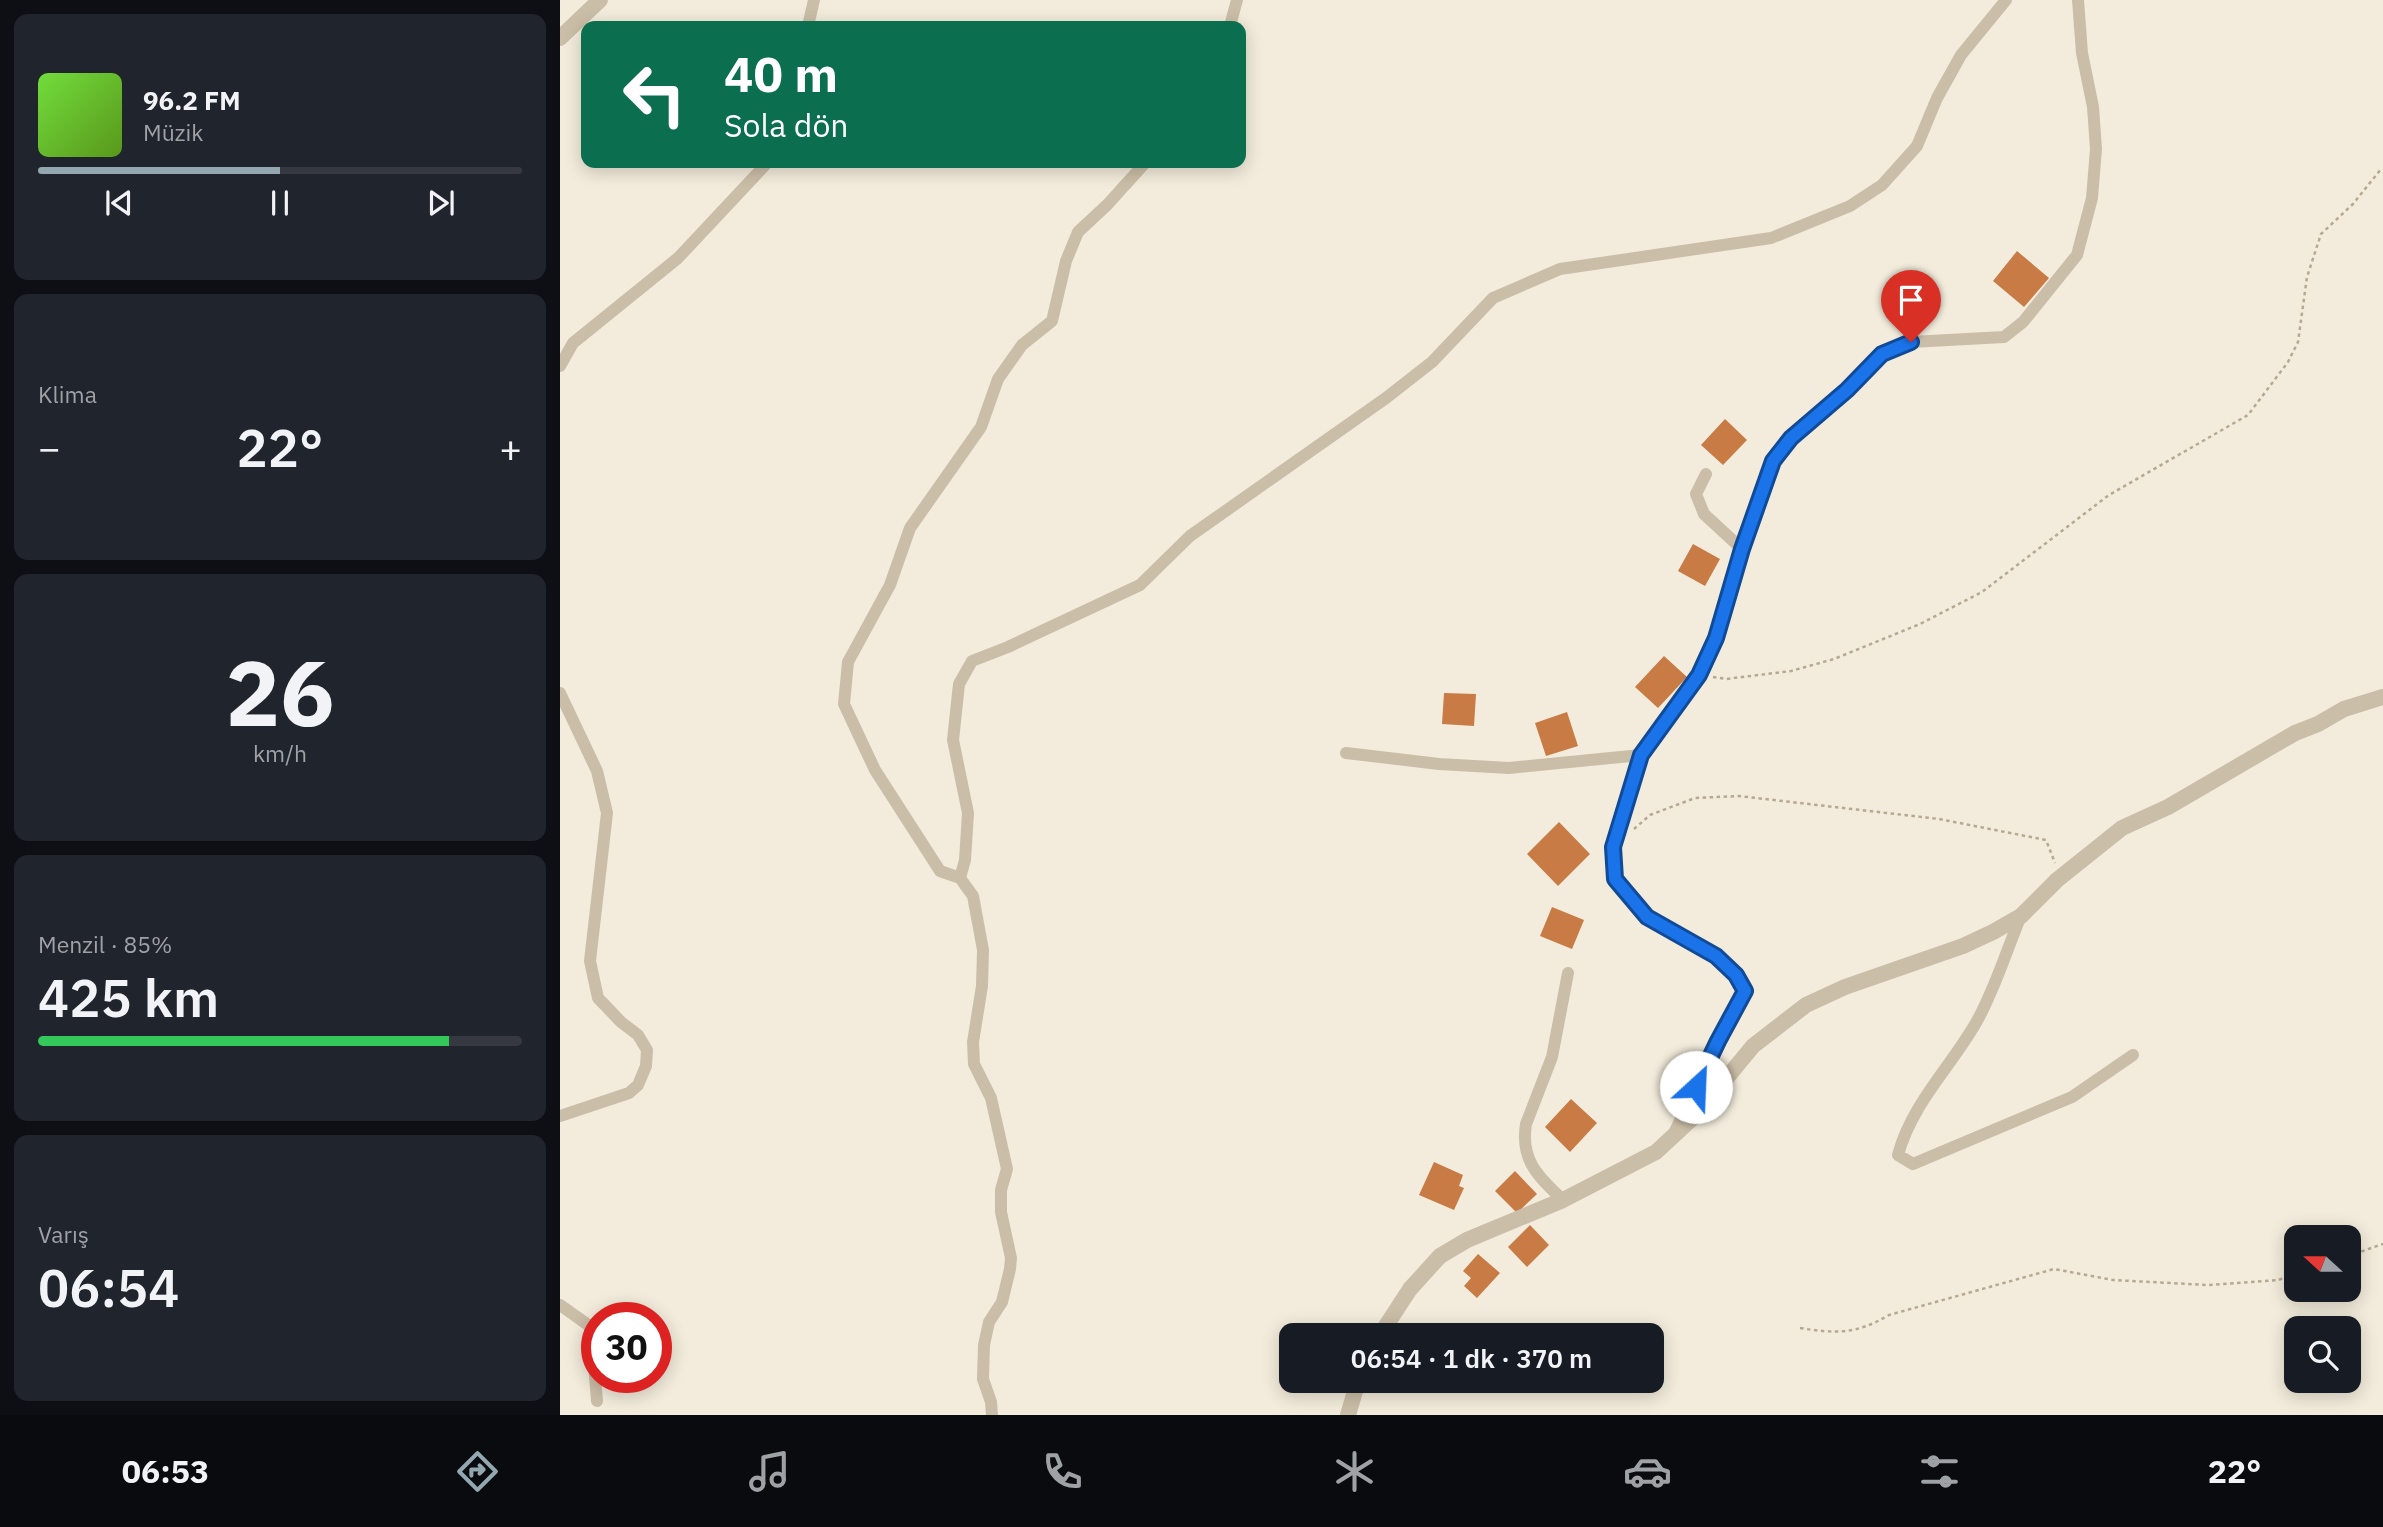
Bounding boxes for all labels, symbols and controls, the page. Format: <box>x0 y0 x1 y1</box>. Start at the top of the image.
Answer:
text: 40 m <box>724 42 838 105</box>
icon: left <box>609 49 700 140</box>
text: 96.2 FM <box>143 83 241 117</box>
text: Sola dön <box>724 104 849 146</box>
text: Müzik <box>143 117 203 147</box>
icon: previous <box>100 184 138 222</box>
icon: pause <box>261 184 299 222</box>
icon: next <box>422 184 460 222</box>
pin <box>1881 270 1941 342</box>
icon: arrive <box>1892 281 1930 319</box>
text: Klima <box>38 379 97 409</box>
text: 22° <box>237 414 323 481</box>
text: − <box>38 423 61 472</box>
text: + <box>499 423 522 472</box>
text: 26 <box>225 633 335 751</box>
text: km/h <box>253 738 307 768</box>
text: Menzil · 85% <box>38 929 172 959</box>
text: 425 km <box>38 964 219 1031</box>
position arrow <box>1659 1050 1733 1124</box>
text: Varış <box>38 1219 89 1249</box>
north arrow <box>2284 1225 2361 1302</box>
map controls <box>2284 1225 2361 1393</box>
text: 06:54 <box>38 1254 179 1321</box>
speed limit sign: 30 <box>581 1302 672 1393</box>
button: search <box>2284 1316 2361 1393</box>
text: 06:54 · 1 dk · 370 m <box>1351 1341 1592 1375</box>
icon: directions <box>453 1447 502 1496</box>
icon: music <box>745 1447 794 1496</box>
icon: phone <box>1038 1447 1087 1496</box>
icon: climate <box>1330 1447 1379 1496</box>
icon: car <box>1623 1447 1672 1496</box>
icon: filters <box>1915 1447 1964 1496</box>
text: 06:53 <box>122 1450 209 1492</box>
text: 22° <box>2208 1450 2261 1492</box>

